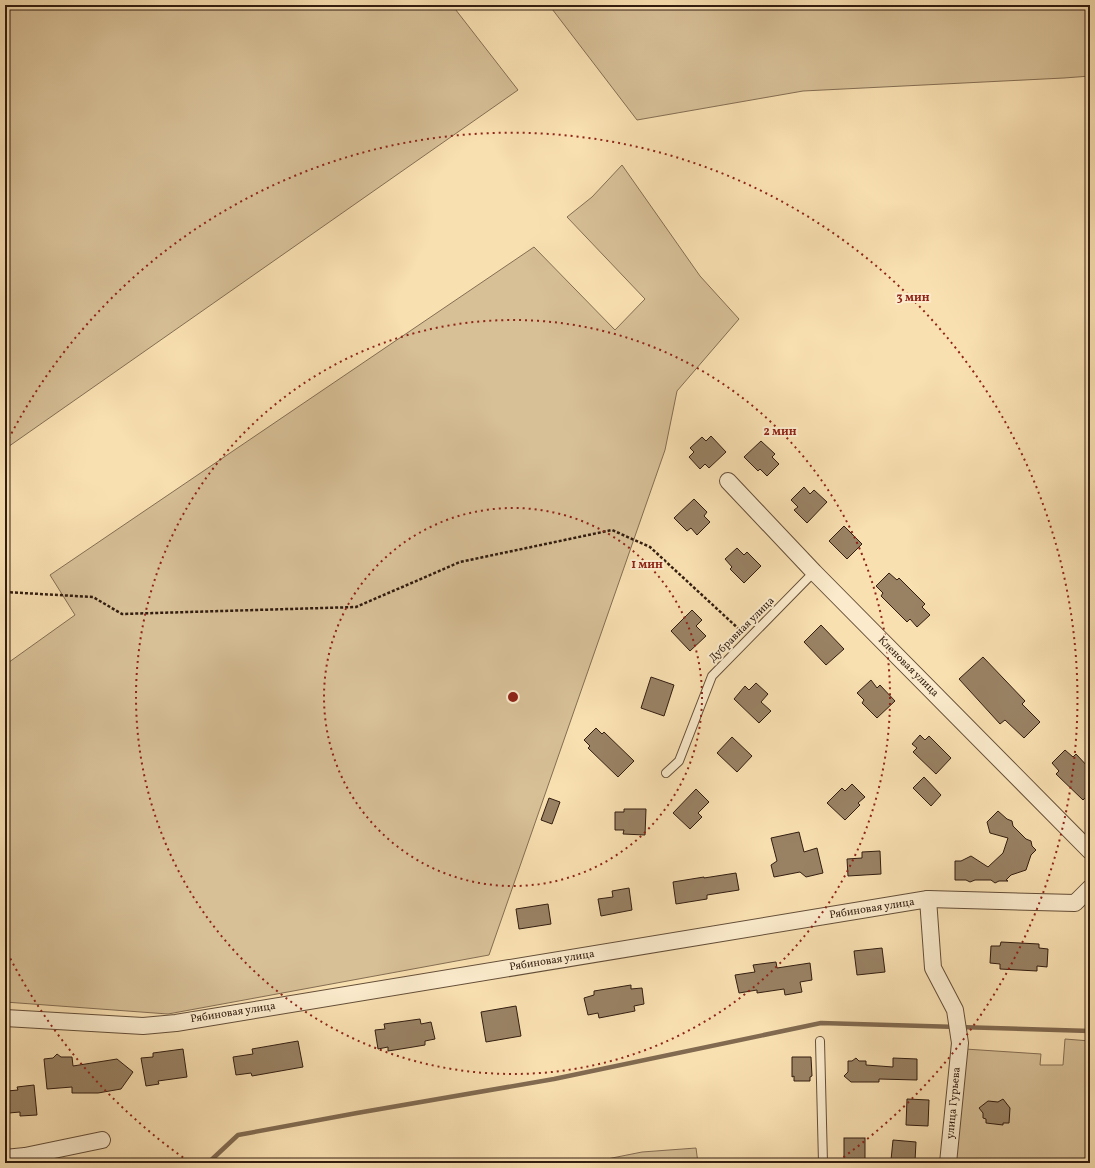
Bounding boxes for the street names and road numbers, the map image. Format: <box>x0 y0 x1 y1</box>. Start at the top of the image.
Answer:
street label: Дубравная улица <box>706 594 778 666</box>
street label: Кленовая улица <box>874 633 942 701</box>
street label: Рябиновая улица <box>828 895 916 923</box>
street label: Рябиновая улица <box>508 947 596 975</box>
street label: Рябиновая улица <box>189 999 277 1027</box>
street label: улица Гурьева <box>943 1066 965 1140</box>

